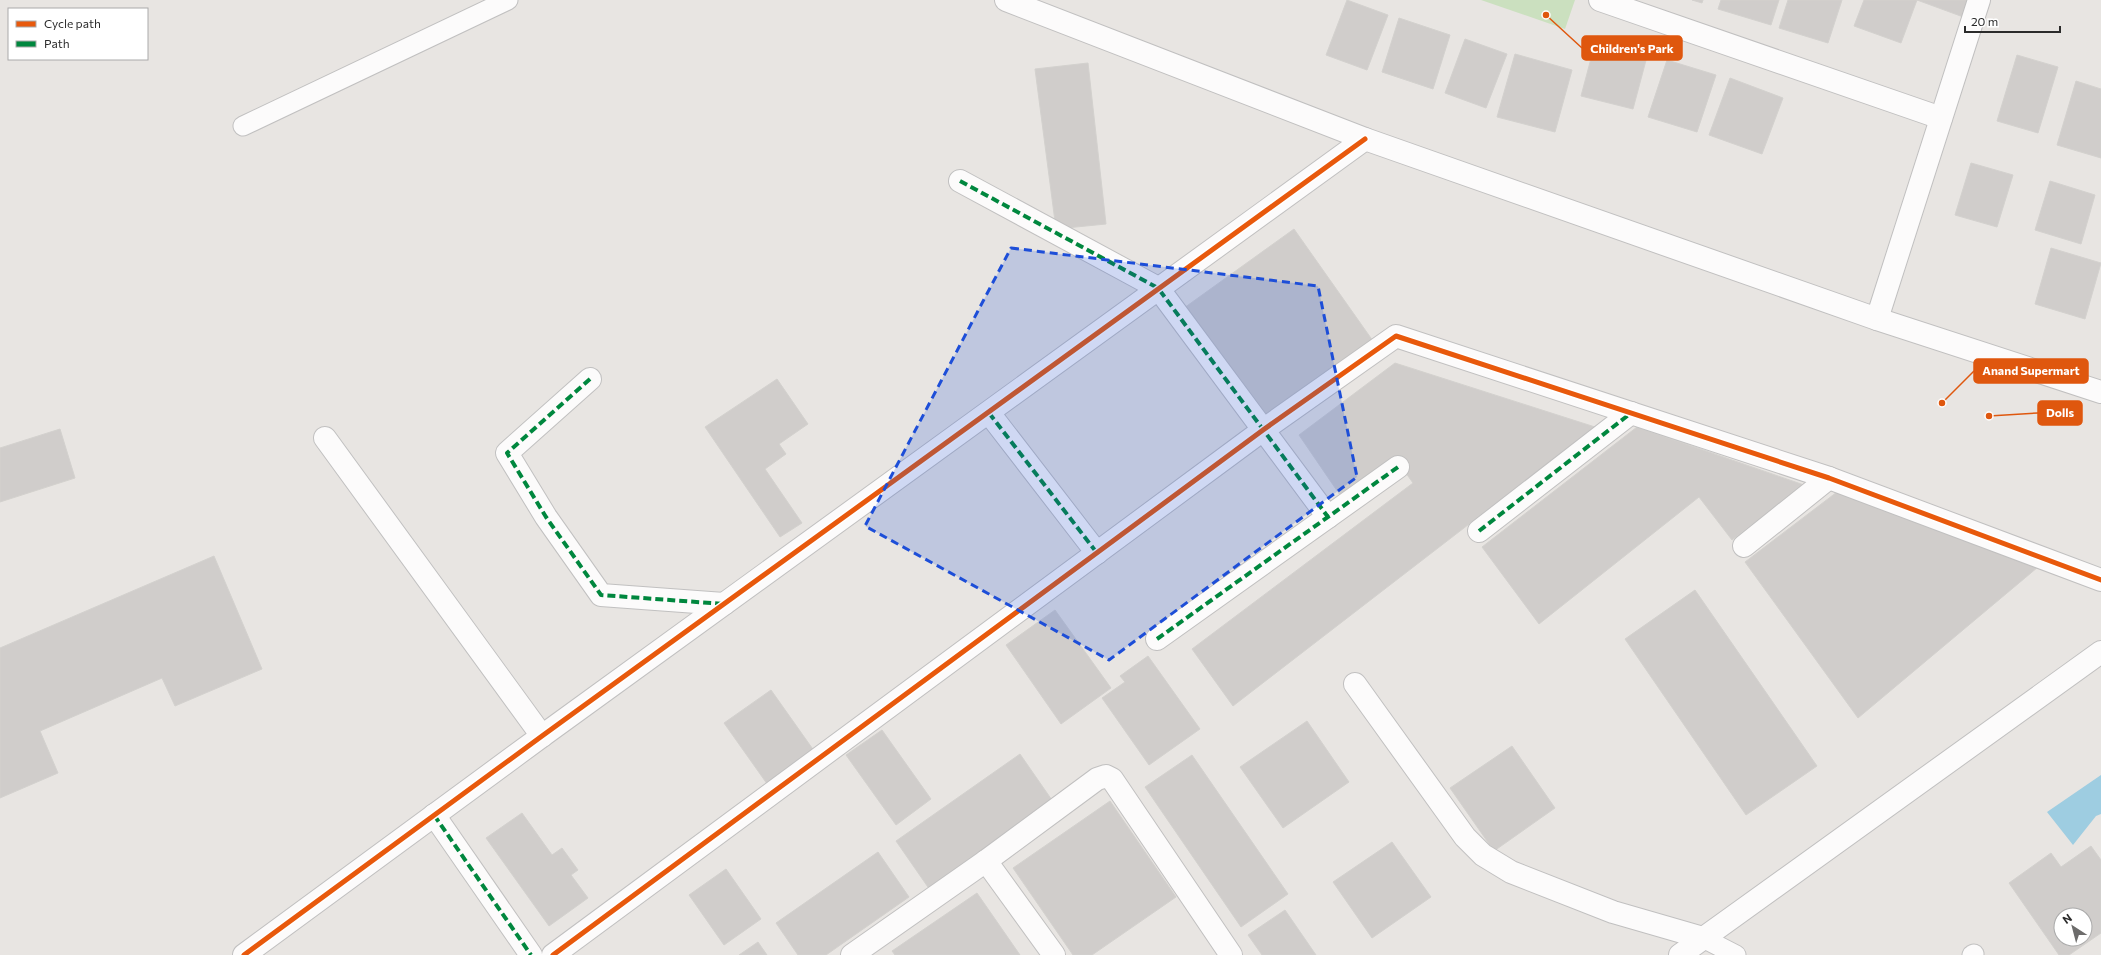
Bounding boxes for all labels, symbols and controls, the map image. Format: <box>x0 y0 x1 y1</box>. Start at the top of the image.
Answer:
legend <box>8 8 148 60</box>
scale bar <box>1965 8 2060 34</box>
text: 20 m <box>1971 14 1998 28</box>
text: Cycle path <box>44 16 101 30</box>
text: Path <box>44 36 70 50</box>
callout: Children's Park <box>1582 36 1682 60</box>
text: Children's Park <box>1590 41 1674 55</box>
callout: Anand Supermart <box>1974 359 2088 383</box>
text: Anand Supermart <box>1982 363 2080 377</box>
callout: Dolls <box>2038 401 2082 425</box>
text: Dolls <box>2046 405 2074 419</box>
north arrow <box>2053 907 2093 947</box>
text: N <box>2060 911 2074 926</box>

